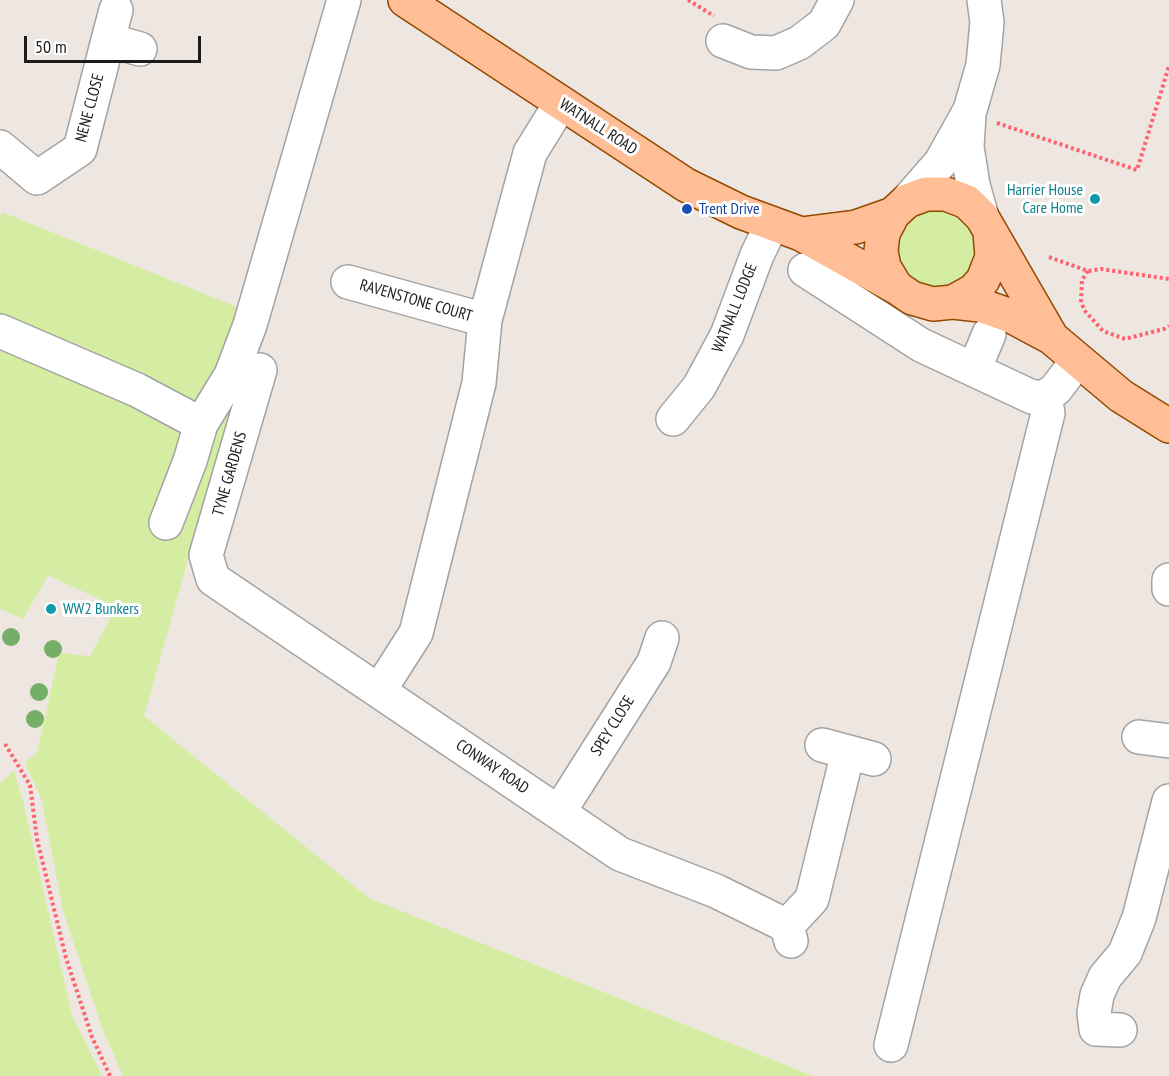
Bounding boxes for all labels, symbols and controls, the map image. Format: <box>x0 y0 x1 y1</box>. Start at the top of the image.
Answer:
scale bar <box>27 24 204 62</box>
text: 50 m <box>35 35 67 58</box>
street label: NENE CLOSE <box>72 72 108 144</box>
street label: WATNALL ROAD <box>556 95 640 159</box>
place label: Harrier House Care Home <box>1007 180 1083 218</box>
marker: Harrier House Care Home <box>1088 192 1102 206</box>
place label: Trent Drive <box>699 199 760 219</box>
marker: Trent Drive <box>680 202 694 216</box>
street label: WATNALL LODGE <box>708 261 762 355</box>
street label: RAVENSTONE COURT <box>357 276 475 326</box>
street label: TYNE GARDENS <box>209 430 251 518</box>
place label: WW2 Bunkers <box>63 599 139 619</box>
marker: WW2 Bunkers <box>44 602 58 616</box>
street label: SPEY CLOSE <box>587 692 639 760</box>
street label: CONWAY ROAD <box>452 736 532 798</box>

